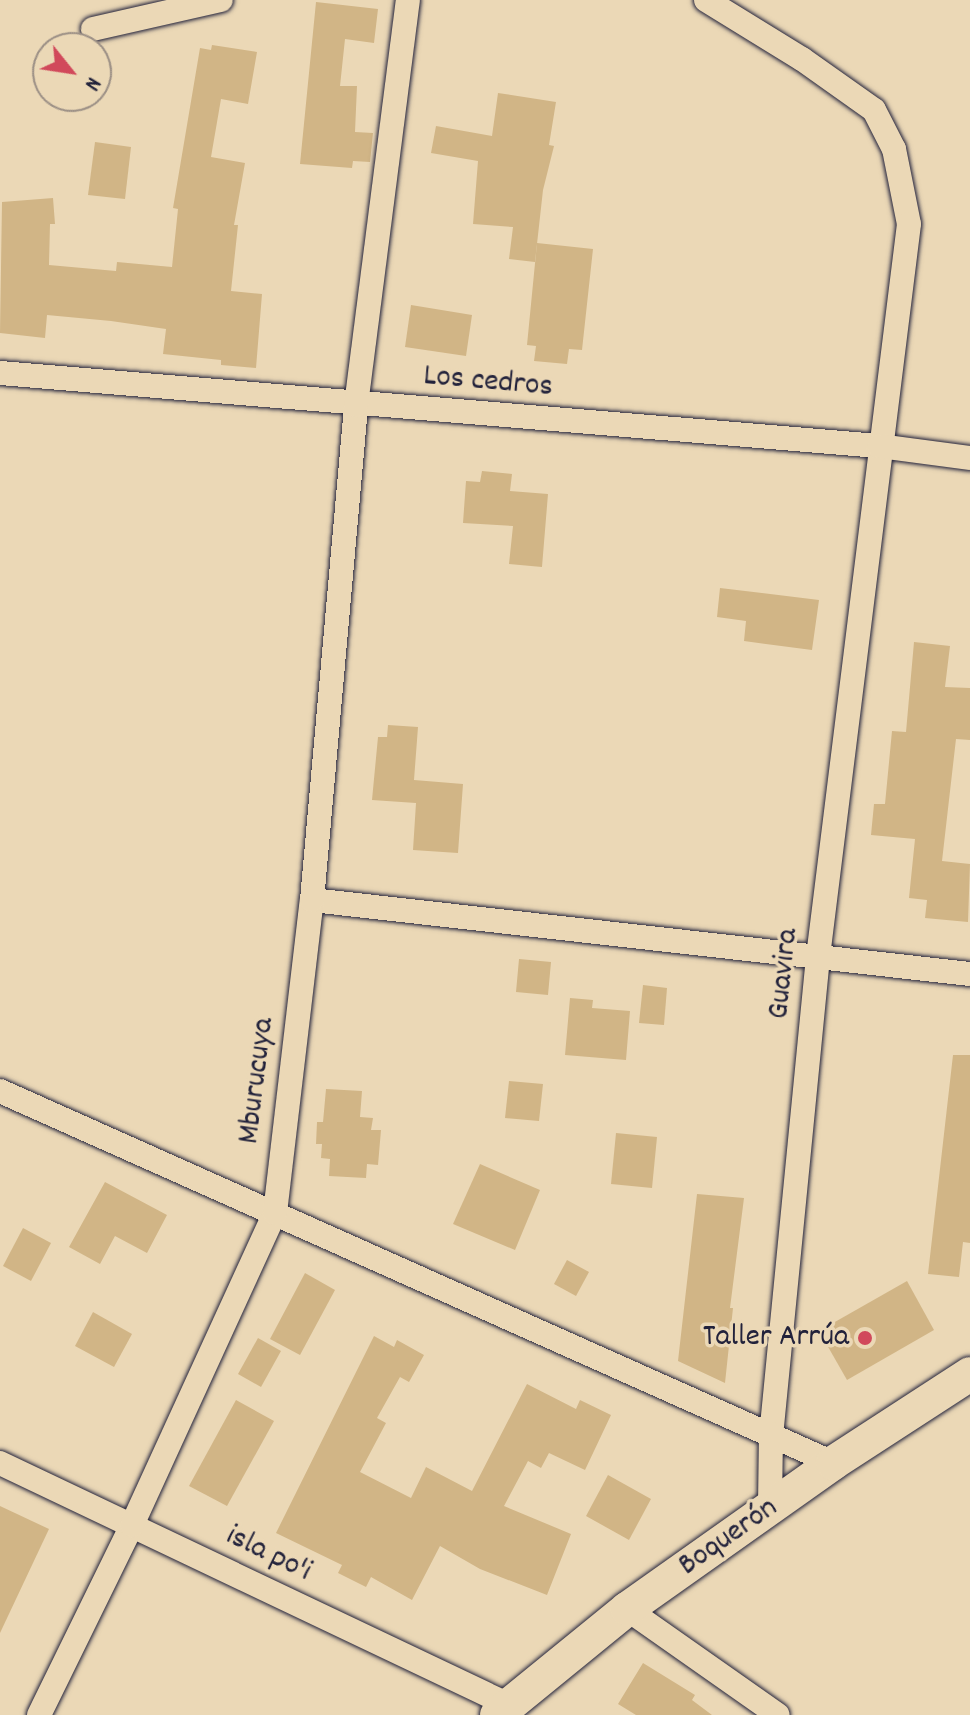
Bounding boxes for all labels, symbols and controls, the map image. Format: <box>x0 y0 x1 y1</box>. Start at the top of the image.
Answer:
north arrow <box>32 32 112 112</box>
text: N <box>75 71 108 96</box>
street label: Los cedros <box>422 358 554 408</box>
street label: Guavira <box>761 927 809 1021</box>
street label: Mburucuya <box>231 1016 285 1146</box>
place label: Taller Arrúa <box>703 1319 849 1357</box>
marker: Taller Arrúa <box>856 1329 874 1347</box>
street label: Boquerón <box>672 1490 786 1586</box>
street label: isla po'i <box>219 1518 317 1592</box>

